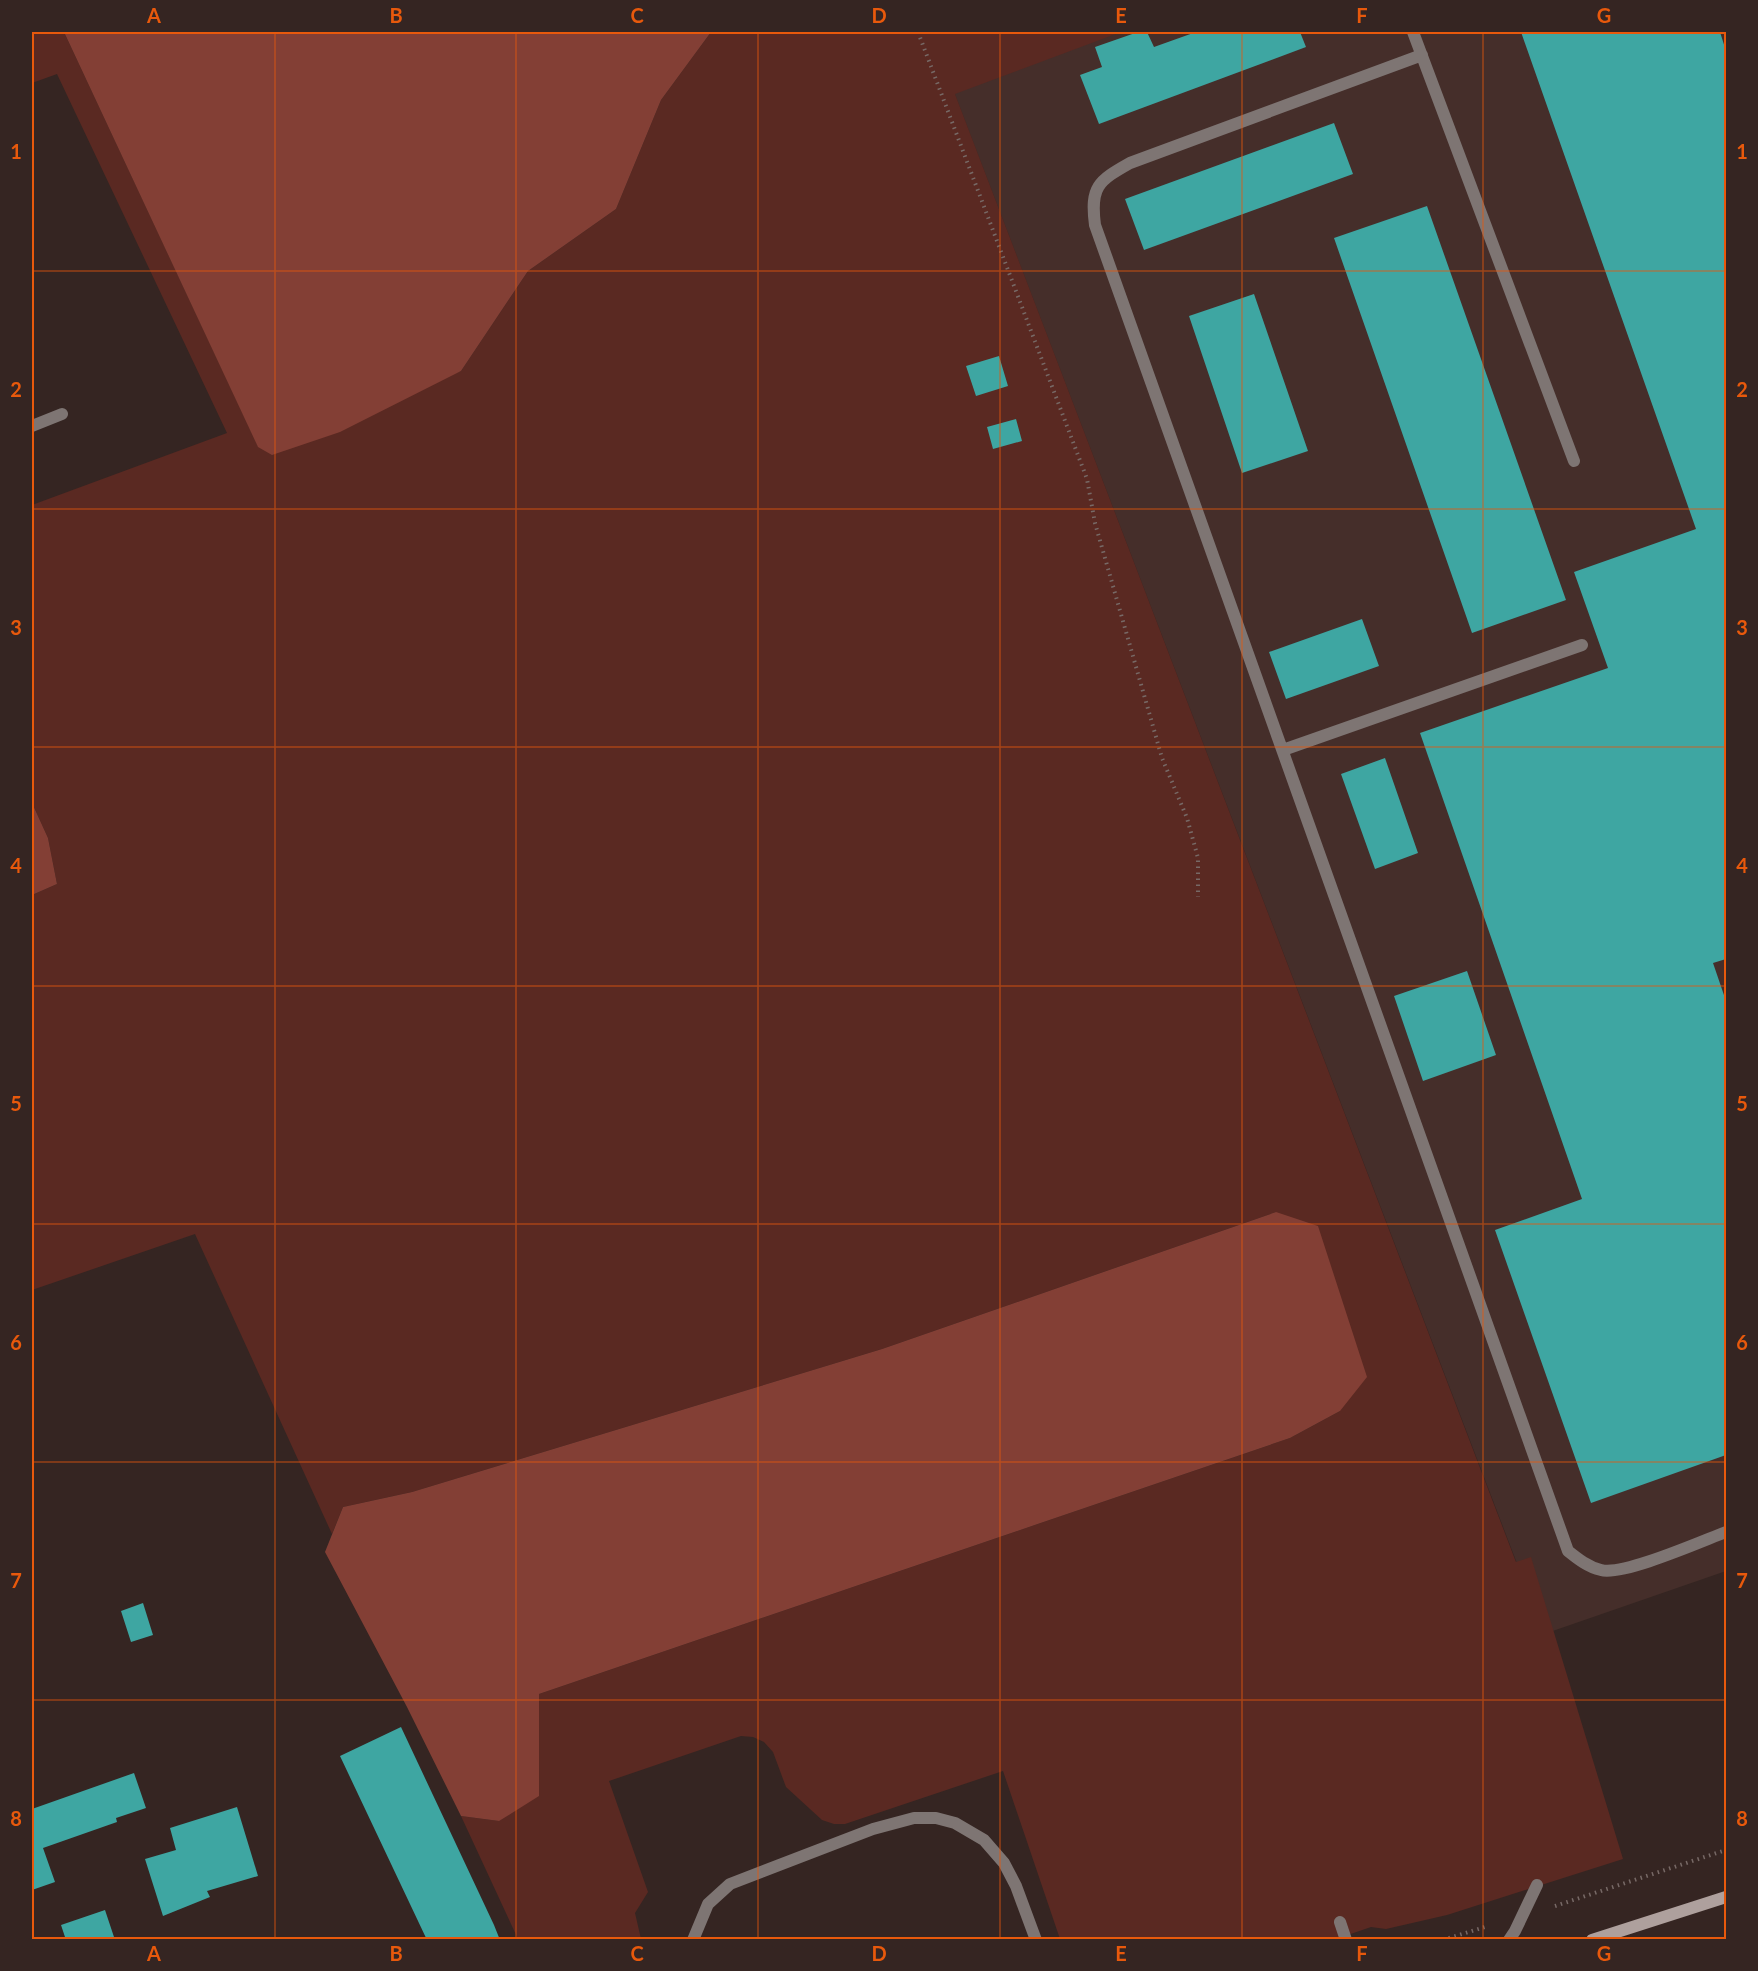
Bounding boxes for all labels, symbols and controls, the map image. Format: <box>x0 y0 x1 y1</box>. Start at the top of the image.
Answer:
text: A <box>146 3 161 27</box>
text: B <box>389 3 403 27</box>
text: C <box>630 3 644 27</box>
text: D <box>871 3 887 27</box>
text: E <box>1115 3 1127 27</box>
text: F <box>1356 3 1368 27</box>
text: G <box>1597 3 1611 27</box>
text: 1 <box>10 139 22 163</box>
text: 1 <box>1736 139 1748 163</box>
text: 2 <box>10 377 22 401</box>
text: 2 <box>1736 377 1748 401</box>
text: 3 <box>10 615 22 639</box>
text: 3 <box>1736 615 1748 639</box>
text: 4 <box>10 853 22 877</box>
text: 4 <box>1736 853 1748 877</box>
text: 5 <box>10 1091 22 1115</box>
text: 5 <box>1736 1091 1748 1115</box>
text: 6 <box>10 1330 22 1354</box>
text: 6 <box>1736 1330 1748 1354</box>
text: 7 <box>10 1568 22 1592</box>
text: 7 <box>1736 1568 1748 1592</box>
text: 8 <box>10 1806 22 1830</box>
text: 8 <box>1736 1806 1748 1830</box>
text: A <box>146 1941 161 1965</box>
text: B <box>389 1941 403 1965</box>
text: C <box>630 1941 644 1965</box>
text: D <box>871 1941 887 1965</box>
text: E <box>1115 1941 1127 1965</box>
text: F <box>1356 1941 1368 1965</box>
text: G <box>1597 1941 1611 1965</box>

